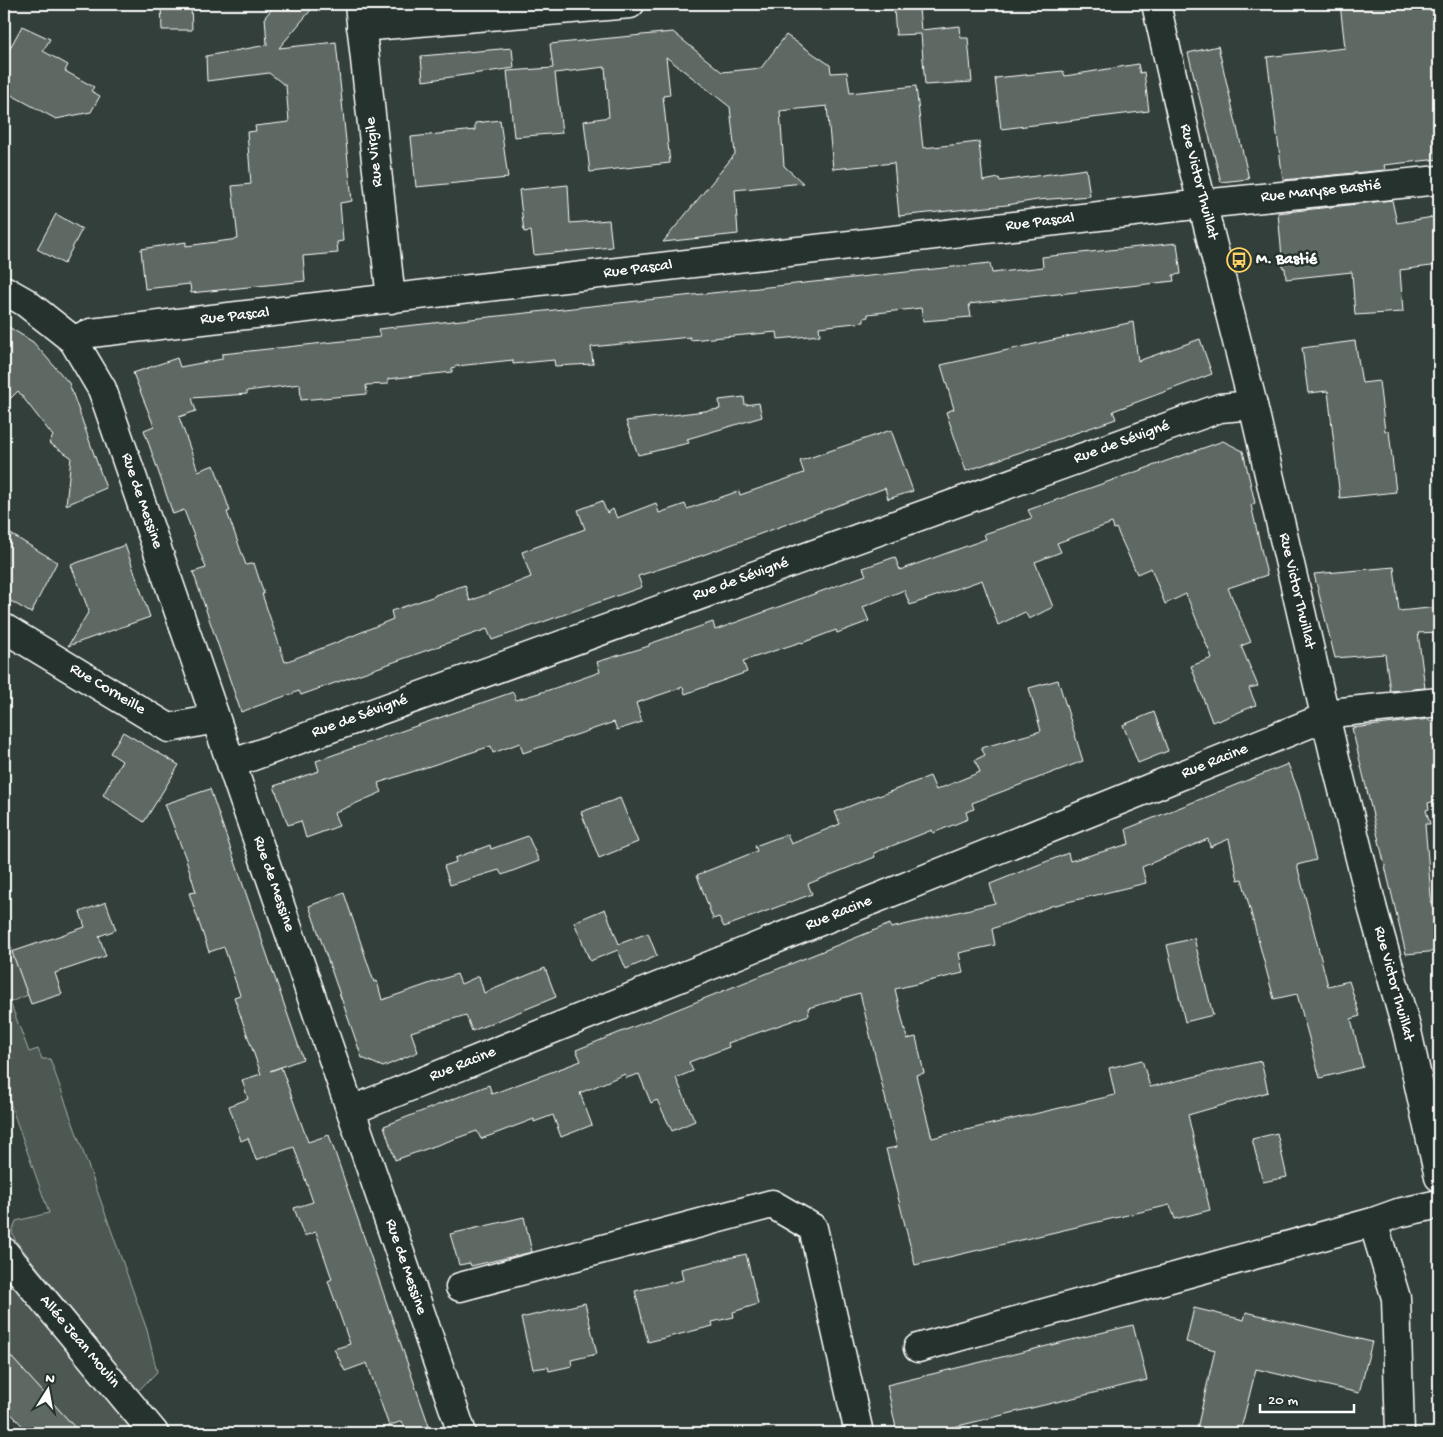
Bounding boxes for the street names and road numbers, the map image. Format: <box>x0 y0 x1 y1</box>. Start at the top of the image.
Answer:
street label: Rue Virgile <box>362 115 388 188</box>
street label: Rue Victor Thuillat <box>1174 122 1222 243</box>
street label: Rue Maryse Bastié <box>1260 176 1383 208</box>
street label: Rue Pascal <box>1004 209 1076 237</box>
street label: Rue Pascal <box>602 256 674 284</box>
street label: Rue Pascal <box>200 304 270 330</box>
street label: Rue de Sévigné <box>1072 417 1173 469</box>
street label: Rue de Messine <box>116 451 166 552</box>
street label: Rue Victor Thuillat <box>1273 531 1319 652</box>
street label: Rue de Sévigné <box>691 554 792 606</box>
street label: Rue Corneille <box>66 660 149 720</box>
street label: Rue de Sévigné <box>310 691 411 743</box>
street label: Rue Racine <box>1179 740 1252 784</box>
street label: Rue de Messine <box>248 834 298 935</box>
street label: Rue Racine <box>803 892 876 936</box>
street label: Rue Victor Thuillat <box>1369 924 1418 1045</box>
street label: Rue Racine <box>427 1043 500 1087</box>
street label: Rue de Messine <box>380 1217 430 1318</box>
street label: Allée Jean Moulin <box>35 1292 124 1393</box>

